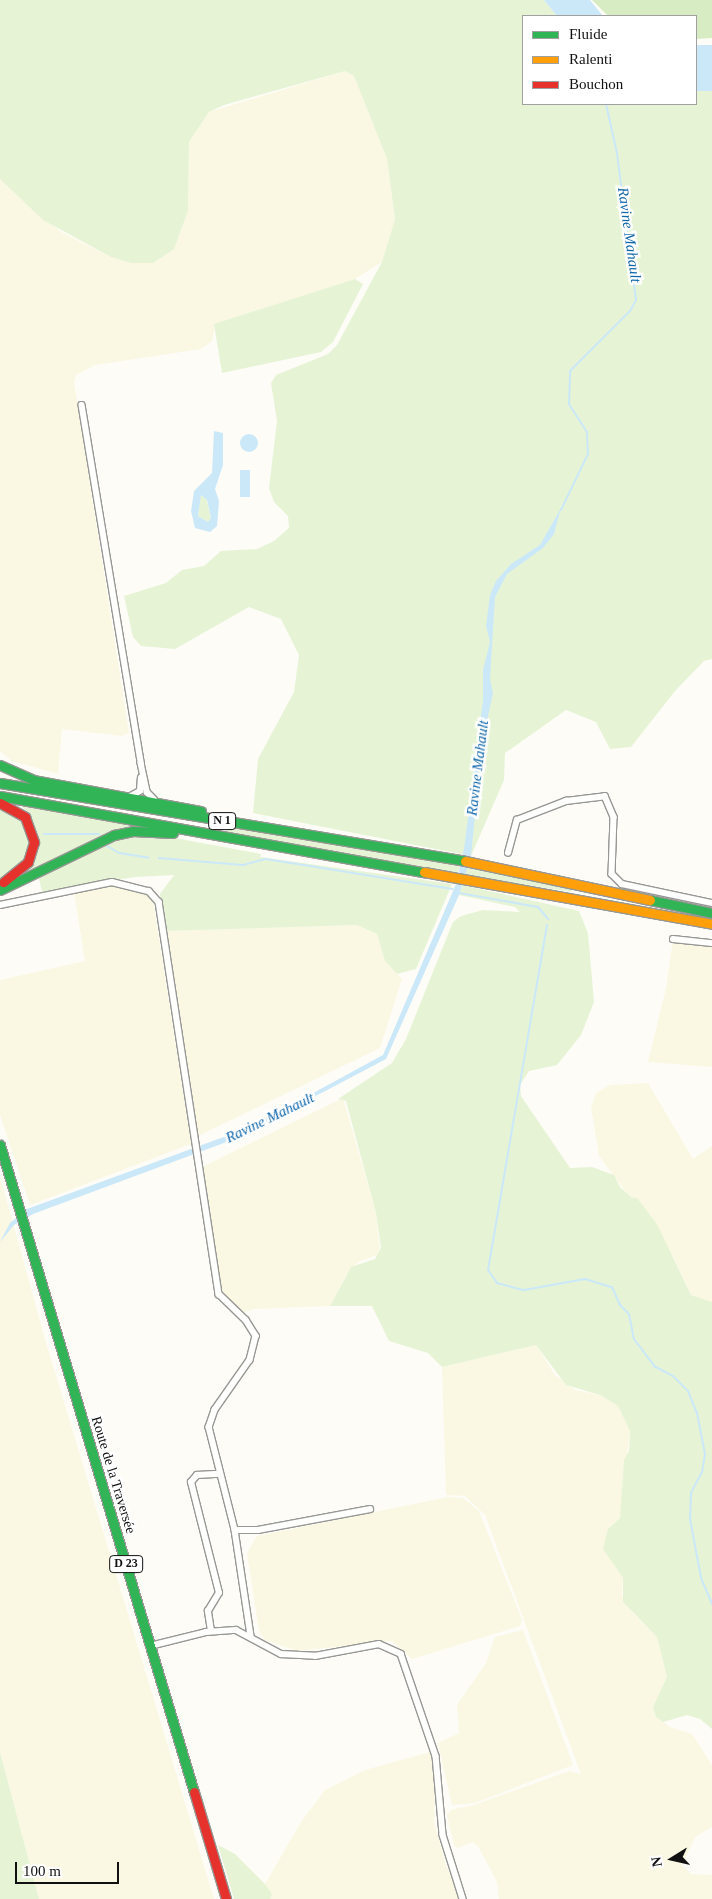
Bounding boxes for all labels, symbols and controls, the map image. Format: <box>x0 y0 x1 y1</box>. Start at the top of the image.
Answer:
legend <box>522 15 697 105</box>
text: Fluide <box>569 26 607 42</box>
text: Ralenti <box>569 51 612 67</box>
text: Bouchon <box>569 76 623 92</box>
water label: Ravine Mahault <box>613 186 645 284</box>
water label: Ravine Mahault <box>463 719 493 817</box>
road number: N 1 <box>207 811 237 830</box>
water label: Ravine Mahault <box>223 1089 317 1147</box>
street label: Route de la Traversée <box>87 1414 139 1536</box>
road number: D 23 <box>108 1555 144 1574</box>
north arrow <box>647 1834 697 1884</box>
scale bar <box>18 1852 121 1884</box>
text: N <box>648 1855 665 1868</box>
text: 100 m <box>23 1863 61 1879</box>

